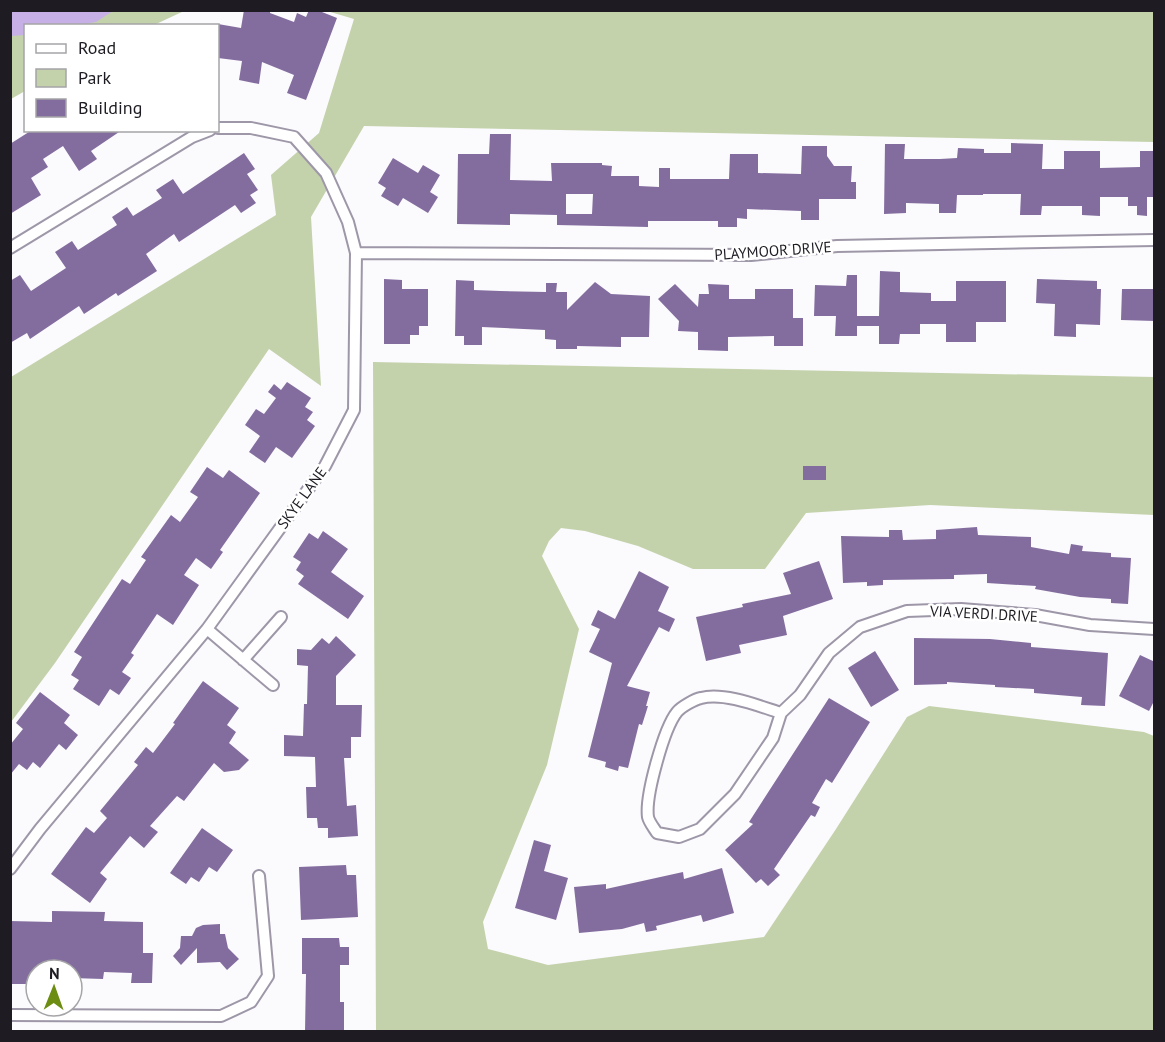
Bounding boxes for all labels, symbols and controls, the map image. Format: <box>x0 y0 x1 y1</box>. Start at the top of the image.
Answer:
legend <box>24 24 219 132</box>
text: Road <box>78 36 116 59</box>
text: Park <box>78 66 111 89</box>
text: Building <box>78 96 142 119</box>
street label: PLAYMOOR DRIVE <box>714 237 832 264</box>
street label: SKYE LANE <box>273 463 330 532</box>
street label: VIA VERDI DRIVE <box>929 601 1038 626</box>
north arrow <box>24 958 84 1018</box>
text: N <box>49 963 60 983</box>

